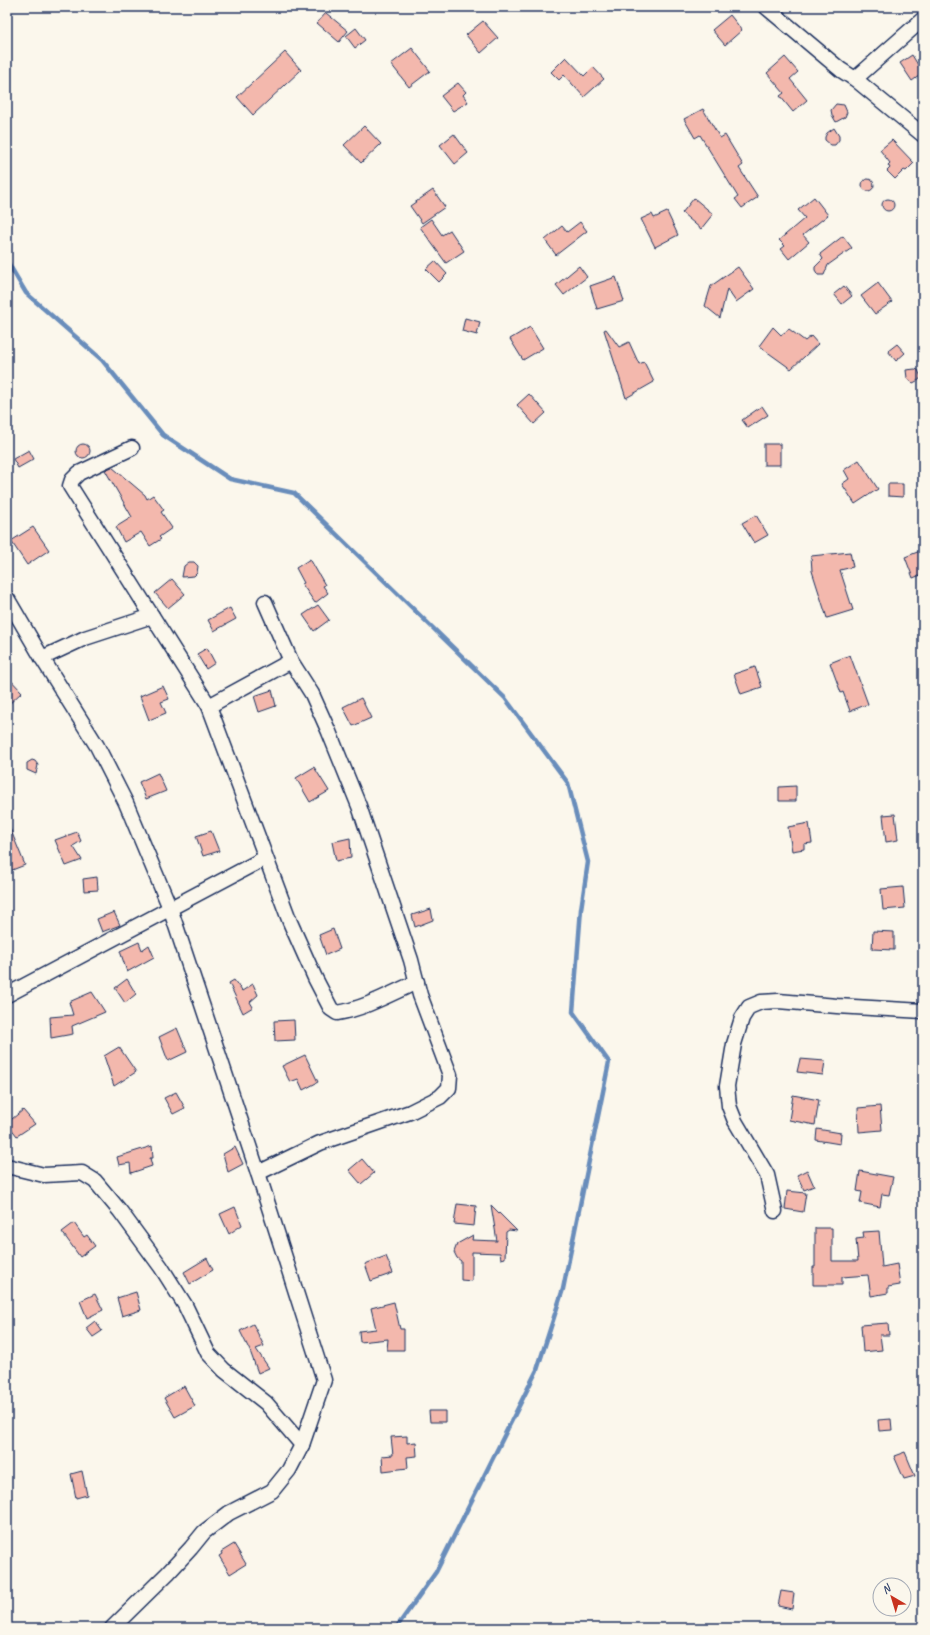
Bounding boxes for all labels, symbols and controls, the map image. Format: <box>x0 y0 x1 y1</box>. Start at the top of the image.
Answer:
north arrow <box>872 1577 912 1617</box>
text: N <box>879 1580 895 1597</box>

